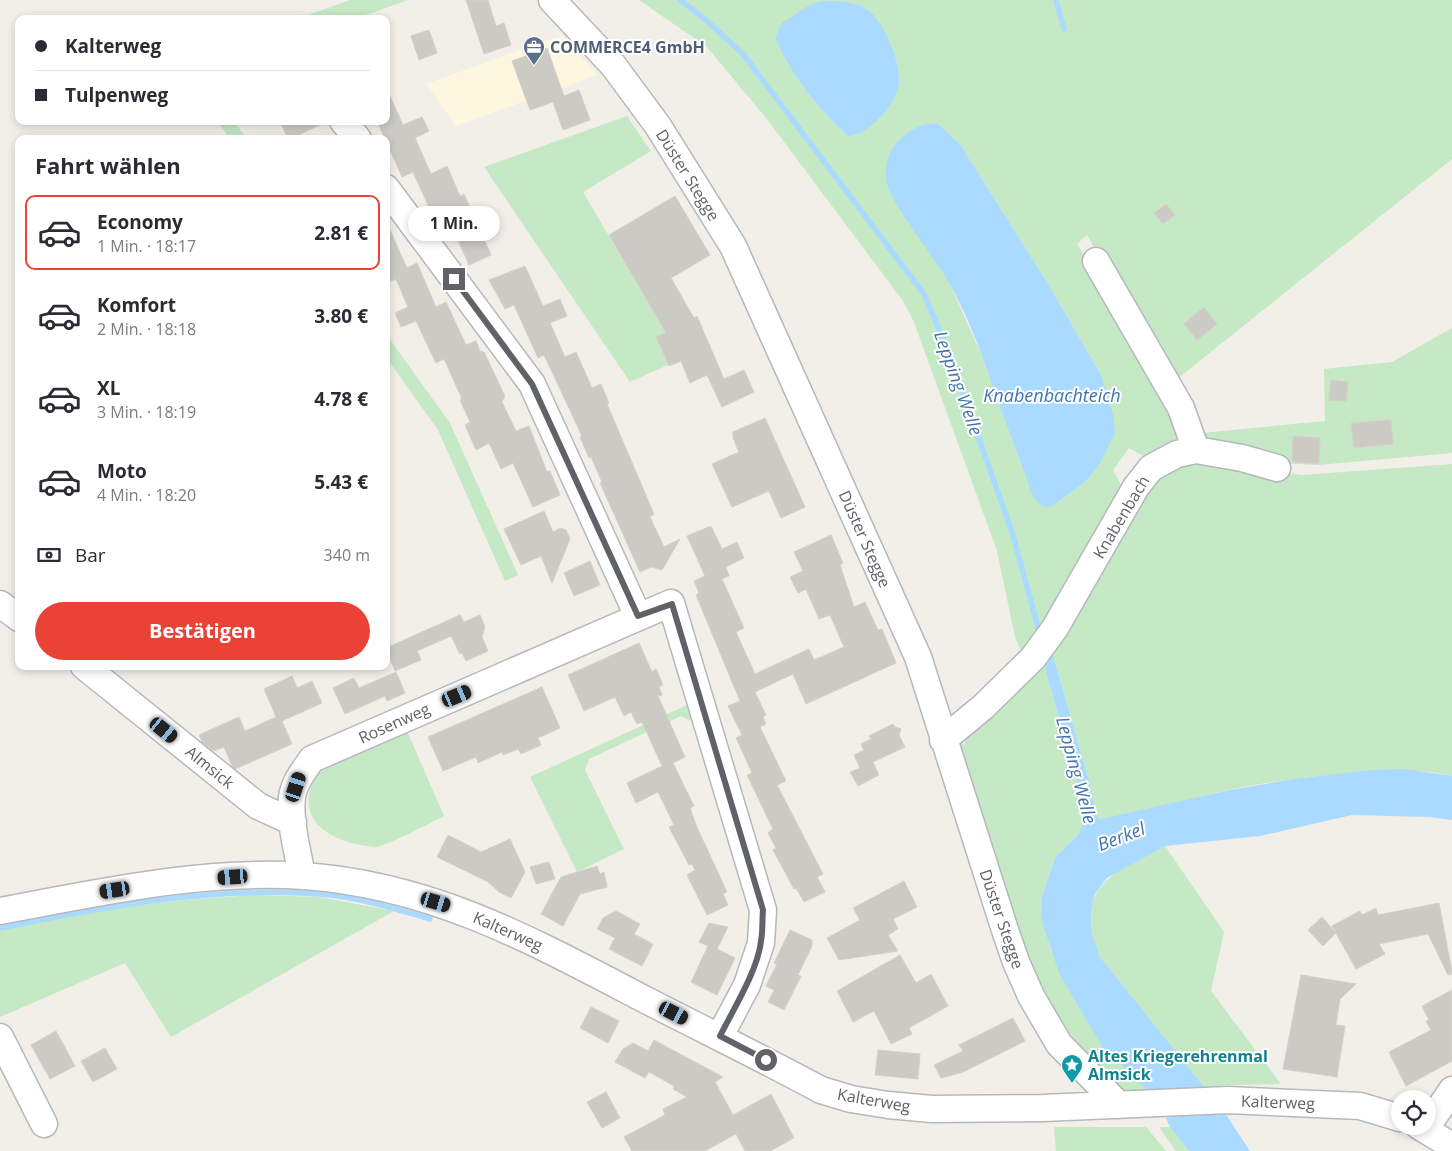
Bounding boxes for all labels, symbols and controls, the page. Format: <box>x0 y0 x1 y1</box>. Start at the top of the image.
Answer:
text: Kalterweg <box>65 33 161 59</box>
office icon: COMMERCE4 GmbH <box>522 35 546 66</box>
place label: COMMERCE4 GmbH <box>550 36 705 58</box>
text: Tulpenweg <box>65 82 168 108</box>
street label: Düster Stegge <box>651 125 725 225</box>
text: Fahrt wählen <box>35 150 181 180</box>
callout: 1 Min. <box>408 206 500 242</box>
text: Economy <box>97 209 183 235</box>
icon: car <box>37 210 82 255</box>
text: 1 Min. <box>430 212 478 234</box>
text: 2.81 € <box>314 220 368 246</box>
text: 1 Min. · 18:17 <box>97 235 196 257</box>
route end <box>443 268 465 290</box>
text: Komfort <box>97 292 176 318</box>
icon: car <box>37 293 82 338</box>
text: 3.80 € <box>314 303 368 329</box>
text: 2 Min. · 18:18 <box>97 318 196 340</box>
water label: Lepping Welle <box>929 327 989 439</box>
text: XL <box>97 375 120 401</box>
icon: car <box>37 376 82 421</box>
water label: Knabenbachteich <box>983 383 1121 407</box>
text: 4.78 € <box>314 386 368 412</box>
text: 3 Min. · 18:19 <box>97 401 196 423</box>
text: Moto <box>97 458 147 484</box>
icon: car <box>37 459 82 504</box>
text: 5.43 € <box>314 469 368 495</box>
street label: Knabenbach <box>1088 471 1154 563</box>
text: 4 Min. · 18:20 <box>97 484 196 506</box>
street label: Düster Stegge <box>834 487 896 591</box>
icon: cash <box>35 541 63 569</box>
text: Bar <box>75 542 106 568</box>
text: 340 m <box>324 544 370 566</box>
button: Bestätigen <box>35 602 370 660</box>
car <box>440 683 473 709</box>
street label: Rosenweg <box>355 697 433 749</box>
water label: Lepping Welle <box>1051 714 1103 826</box>
car <box>147 715 180 745</box>
street label: Almsick <box>181 741 239 794</box>
car <box>284 770 307 804</box>
water label: Berkel <box>1094 816 1149 856</box>
street label: Düster Stegge <box>975 866 1029 972</box>
car <box>217 868 248 886</box>
car <box>99 880 130 900</box>
car <box>419 890 452 914</box>
street label: Kalterweg <box>470 906 547 956</box>
car <box>657 1000 690 1026</box>
place label: Altes Kriegerehrenmal Almsick <box>1088 1045 1268 1085</box>
route start <box>755 1049 777 1071</box>
place icon: Altes Kriegerehrenmal Almsick <box>1060 1053 1084 1084</box>
street label: Kalterweg <box>836 1083 913 1117</box>
street label: Kalterweg <box>1241 1090 1316 1114</box>
map controls <box>1391 1090 1436 1135</box>
button: locate <box>1391 1090 1436 1135</box>

